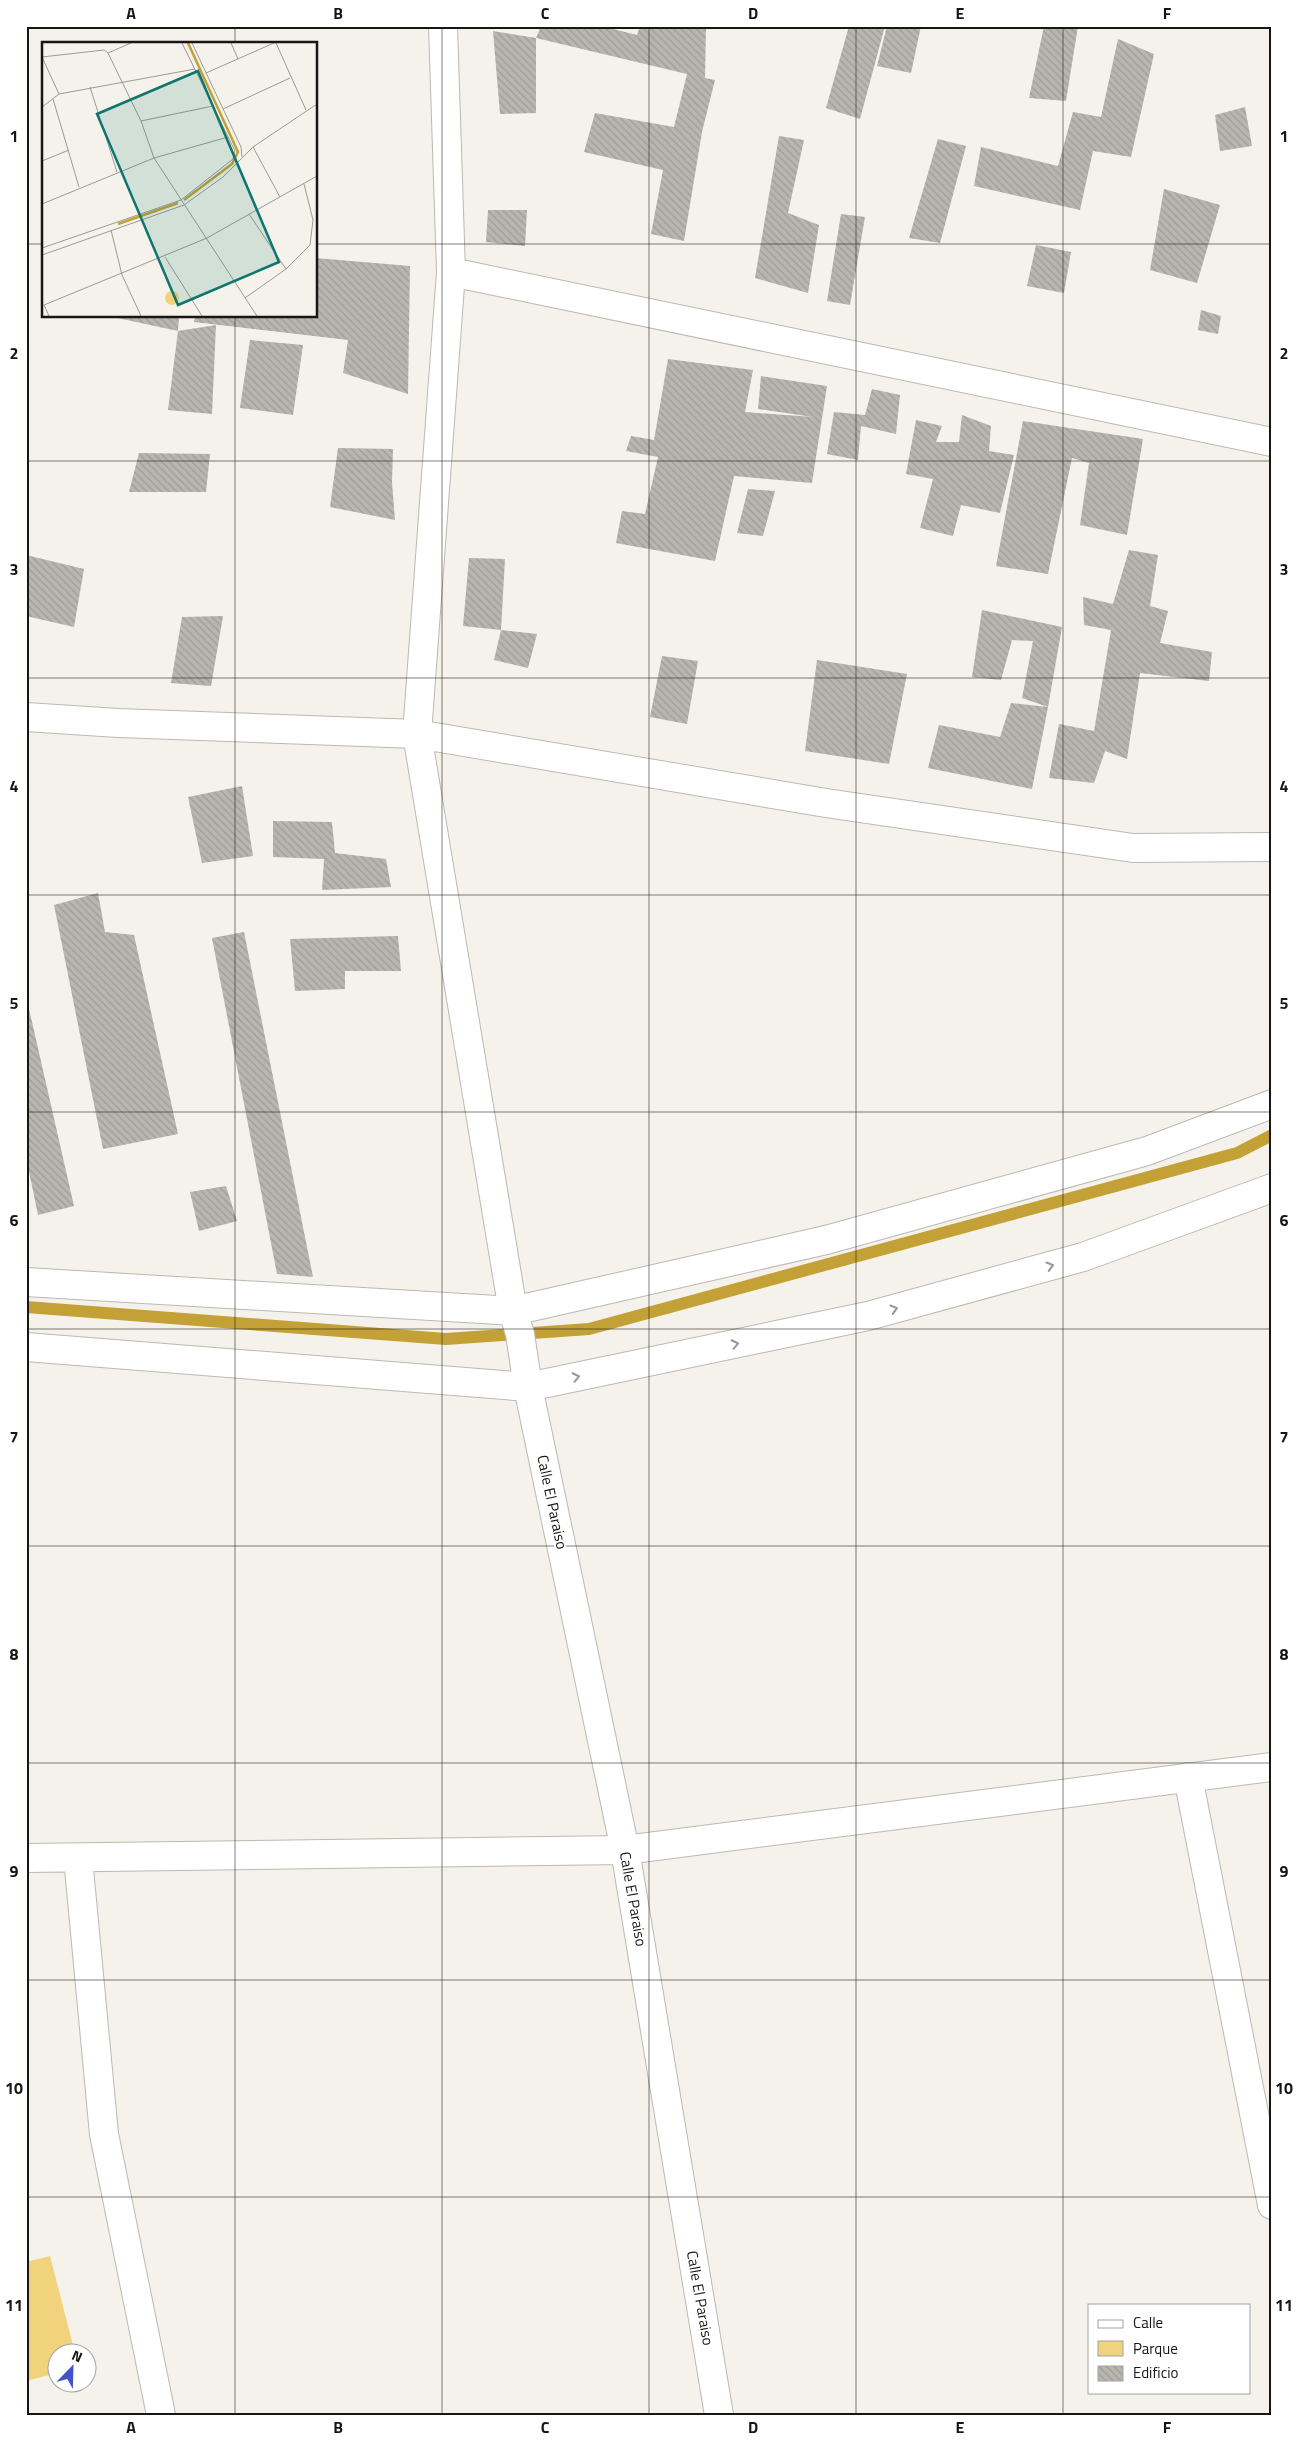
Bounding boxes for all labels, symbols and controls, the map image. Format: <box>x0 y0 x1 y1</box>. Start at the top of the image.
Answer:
text: A <box>126 1 136 25</box>
text: B <box>333 1 343 25</box>
text: C <box>541 1 550 25</box>
text: D <box>748 1 758 25</box>
text: E <box>956 1 965 25</box>
text: F <box>1163 1 1172 25</box>
inset map <box>42 42 318 318</box>
text: 1 <box>10 124 18 148</box>
text: 1 <box>1280 124 1288 148</box>
text: 2 <box>10 341 18 365</box>
text: 2 <box>1280 341 1288 365</box>
text: 3 <box>10 557 18 581</box>
text: 3 <box>1280 557 1288 581</box>
text: 4 <box>10 774 19 798</box>
text: 4 <box>1280 774 1289 798</box>
text: 5 <box>10 991 19 1015</box>
text: 5 <box>1280 991 1289 1015</box>
text: 6 <box>10 1208 19 1232</box>
text: 6 <box>1280 1208 1289 1232</box>
one-way arrow <box>1046 1261 1054 1271</box>
one-way arrow <box>889 1305 897 1315</box>
one-way arrow <box>731 1339 740 1350</box>
one-way arrow <box>572 1372 580 1383</box>
text: 7 <box>10 1425 18 1449</box>
text: 7 <box>1280 1425 1288 1449</box>
street label: Calle El Paraiso <box>531 1453 574 1551</box>
text: 8 <box>10 1642 19 1666</box>
text: 8 <box>1280 1642 1289 1666</box>
street label: Calle El Paraiso <box>614 1850 653 1948</box>
text: 9 <box>10 1859 19 1883</box>
text: 9 <box>1280 1859 1289 1883</box>
text: 10 <box>5 2076 23 2100</box>
text: 10 <box>1275 2076 1293 2100</box>
street label: Calle El Paraiso <box>681 2249 720 2347</box>
text: 11 <box>5 2293 23 2317</box>
text: 11 <box>1275 2293 1293 2317</box>
legend <box>1088 2304 1250 2394</box>
text: Calle <box>1133 2311 1163 2334</box>
text: Parque <box>1133 2337 1178 2360</box>
north arrow <box>48 2344 98 2394</box>
text: N <box>69 2344 86 2367</box>
text: Edificio <box>1133 2361 1178 2384</box>
text: A <box>126 2415 136 2439</box>
text: B <box>333 2415 343 2439</box>
text: C <box>541 2415 550 2439</box>
text: D <box>748 2415 758 2439</box>
text: E <box>956 2415 965 2439</box>
text: F <box>1163 2415 1172 2439</box>

